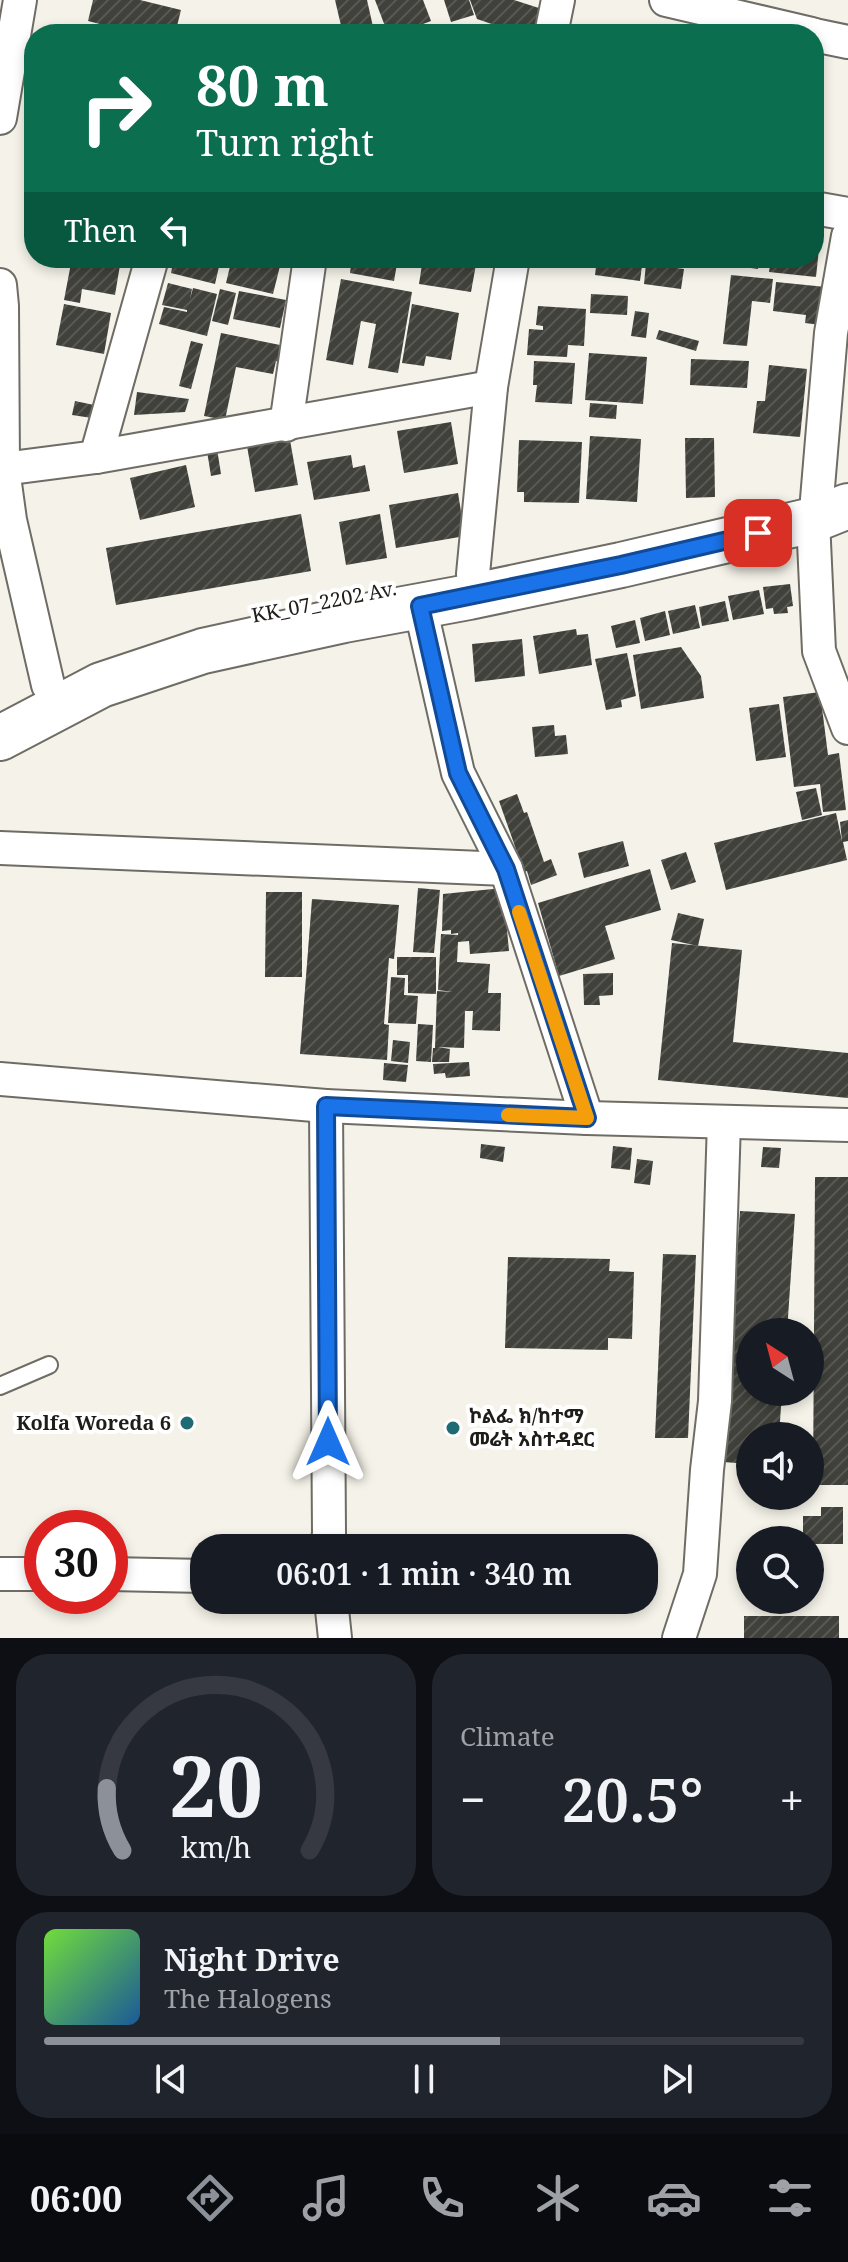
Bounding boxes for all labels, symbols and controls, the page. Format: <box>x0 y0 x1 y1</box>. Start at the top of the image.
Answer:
text: 80 m <box>196 46 329 122</box>
icon: right <box>64 56 168 160</box>
text: Turn right <box>196 118 374 167</box>
icon: left <box>153 208 197 252</box>
text: Then <box>64 210 137 251</box>
pin <box>724 499 792 567</box>
icon: arrive <box>736 511 780 555</box>
street label: KK_07_2202 Av. <box>249 574 398 629</box>
north arrow <box>736 1318 824 1406</box>
map controls <box>736 1318 824 1614</box>
position arrow <box>286 1400 370 1484</box>
place label: ኮልፌ ክ/ከተማ መሬት አስተዳደር <box>469 1402 594 1452</box>
place label: Kolfa Woreda 6 <box>16 1409 171 1436</box>
marker: Kolfa Woreda 6 <box>178 1414 196 1432</box>
marker: ኮልፌ ክ/ከተማ መሬት አስተዳደር <box>444 1419 462 1437</box>
button: sound <box>736 1422 824 1510</box>
speed limit sign: 30 <box>24 1510 128 1614</box>
button: search <box>736 1526 824 1614</box>
text: 06:01 · 1 min · 340 m <box>276 1553 572 1594</box>
text: Climate <box>460 1718 555 1754</box>
text: 20 <box>169 1728 263 1841</box>
text: 20.5° <box>561 1758 703 1840</box>
text: − <box>460 1769 485 1829</box>
text: + <box>779 1769 804 1829</box>
text: km/h <box>181 1827 251 1866</box>
text: Night Drive <box>164 1939 340 1980</box>
text: The Halogens <box>164 1980 332 2016</box>
icon: previous <box>149 2057 193 2101</box>
icon: pause <box>402 2057 446 2101</box>
icon: next <box>655 2057 699 2101</box>
icon: directions <box>182 2170 238 2226</box>
icon: music <box>298 2170 354 2226</box>
icon: phone <box>414 2170 470 2226</box>
icon: climate <box>530 2170 586 2226</box>
icon: car <box>646 2170 702 2226</box>
icon: filters <box>762 2170 818 2226</box>
text: 06:00 <box>30 2174 122 2223</box>

